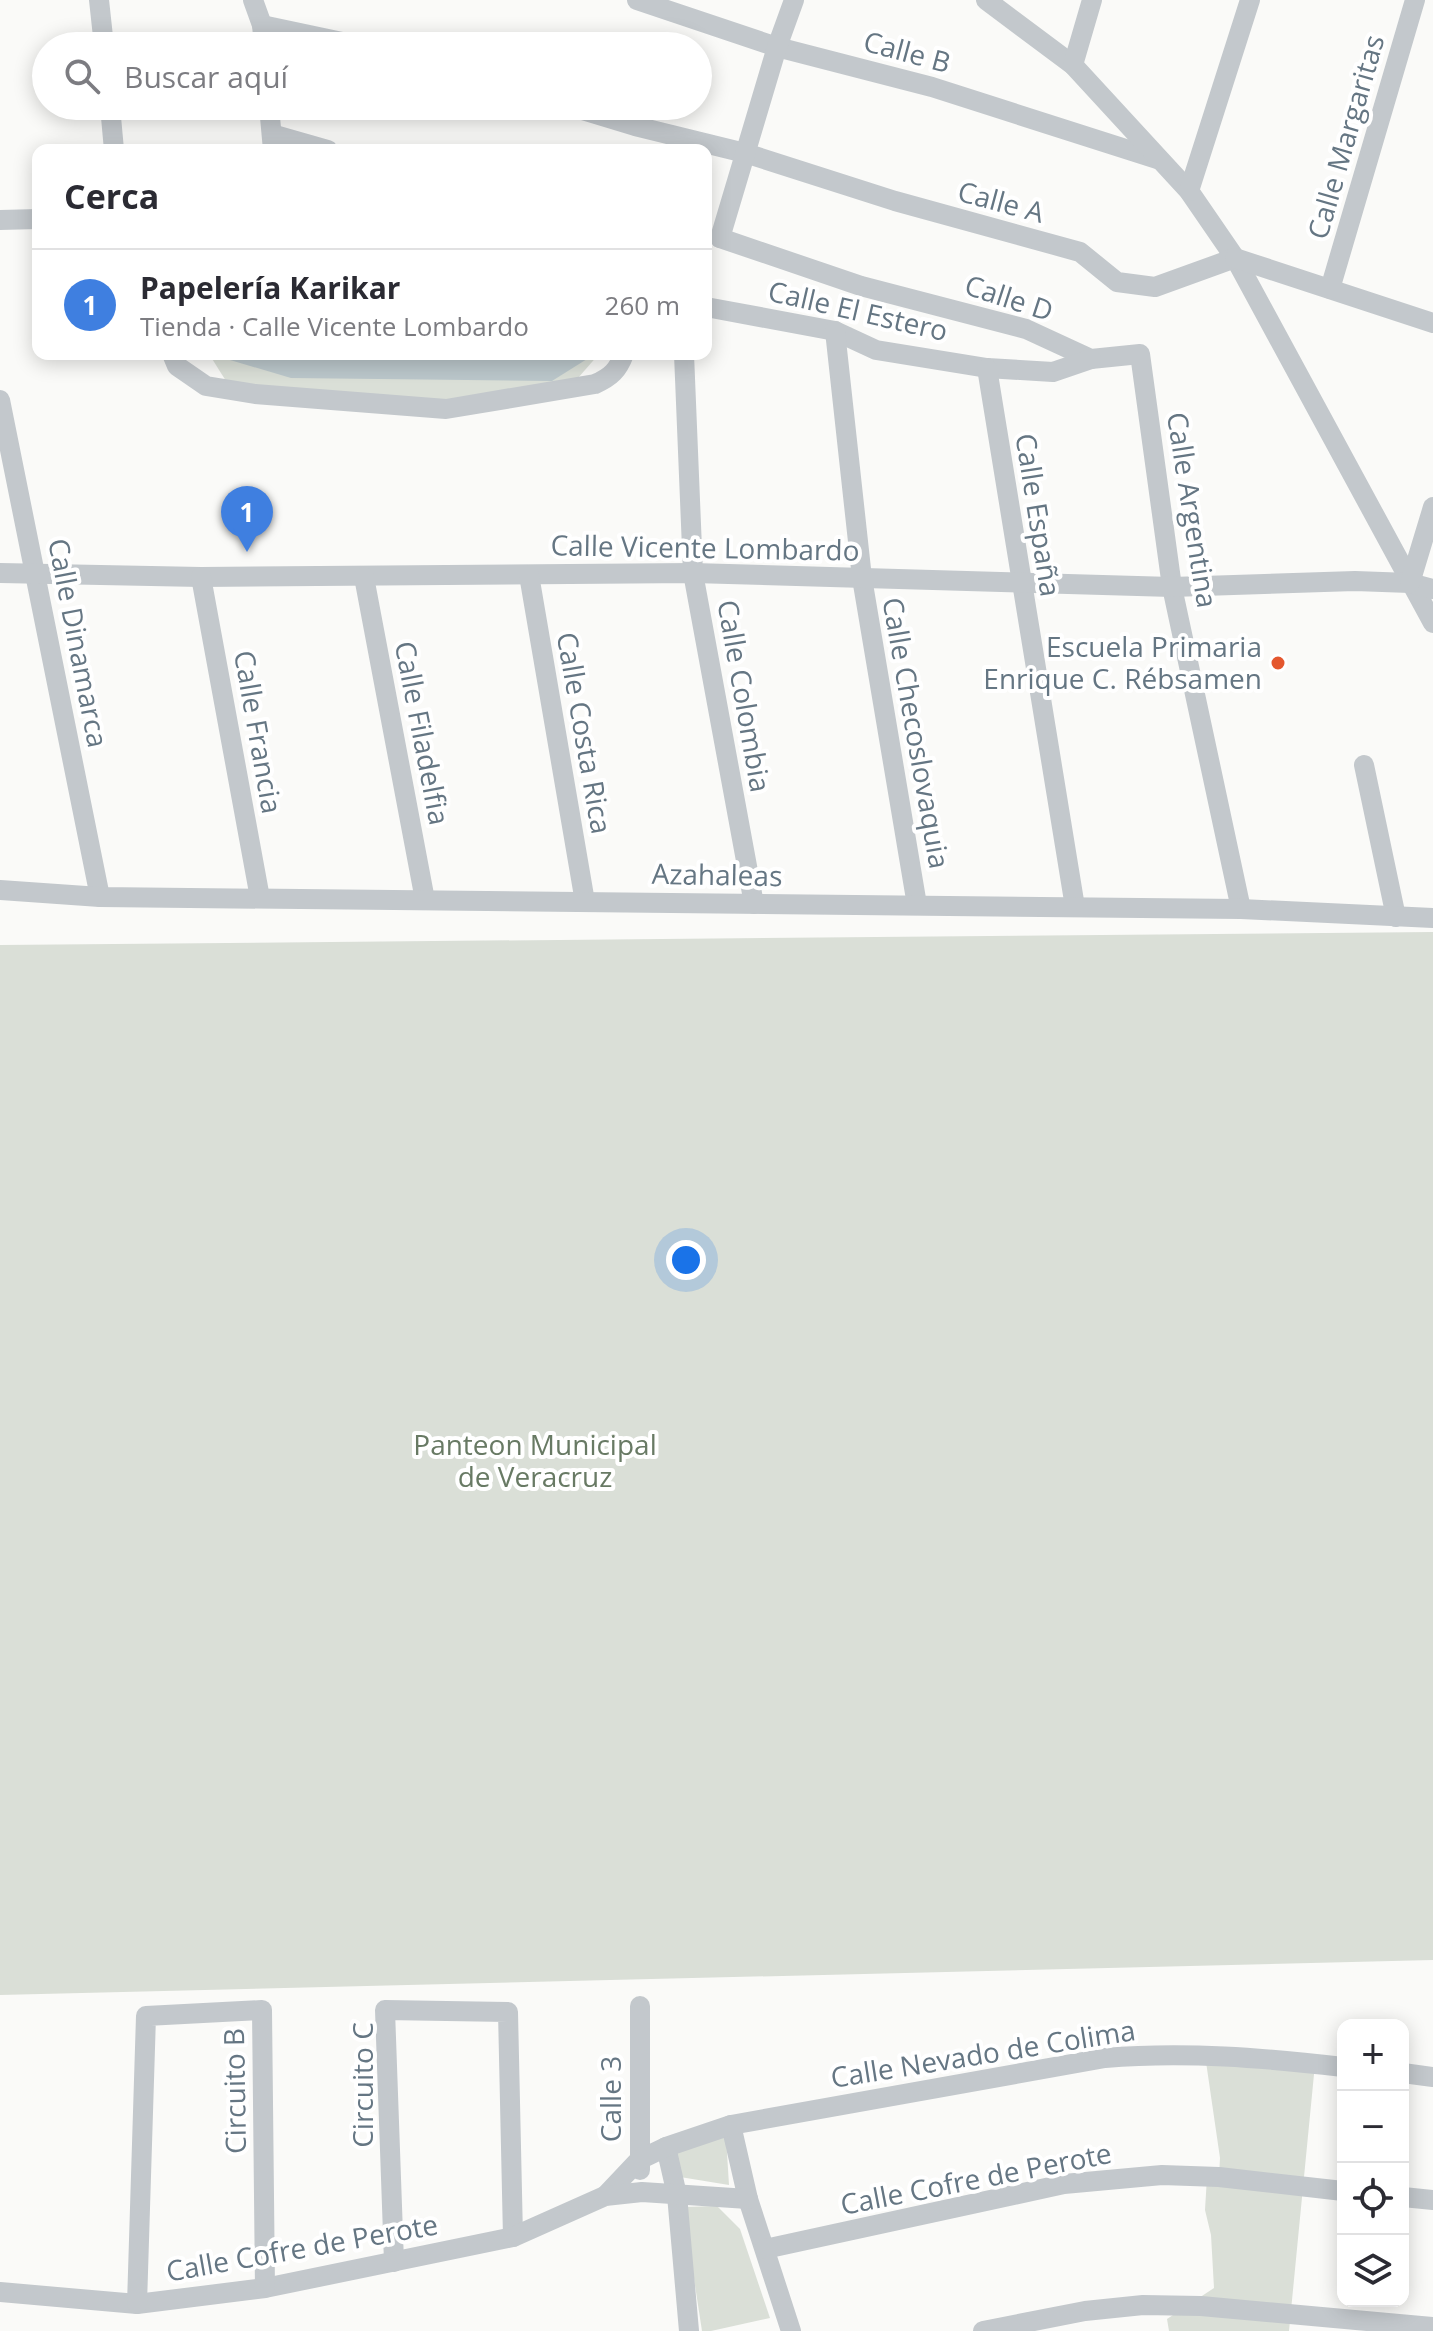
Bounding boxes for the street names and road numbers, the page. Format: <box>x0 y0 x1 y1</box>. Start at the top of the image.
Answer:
street label: Calle B <box>860 21 955 81</box>
street label: Calle Margaritas <box>1298 30 1392 243</box>
street label: Calle A <box>954 171 1049 231</box>
street label: Calle D <box>960 265 1058 329</box>
street label: Calle El Estero <box>765 271 952 349</box>
street label: Calle Argentina <box>1159 409 1227 610</box>
street label: Calle España <box>1007 431 1071 599</box>
street label: Calle Vicente Lombardo <box>550 525 860 569</box>
street label: Calle Dinamarca <box>40 535 118 751</box>
street label: Calle Checoslovaquia <box>874 594 960 871</box>
street label: Calle Colombia <box>709 597 781 795</box>
street label: Calle Costa Rica <box>549 629 621 837</box>
street label: Calle Filadelfia <box>387 638 459 828</box>
street label: Calle Francia <box>226 647 292 816</box>
street label: Azahaleas <box>651 854 783 894</box>
street label: Calle Nevado de Colima <box>828 2010 1138 2096</box>
street label: Circuito C <box>343 2022 381 2148</box>
street label: Circuito B <box>214 2028 254 2154</box>
street label: Calle 3 <box>591 2056 629 2142</box>
street label: Calle Cofre de Perote <box>837 2133 1115 2223</box>
street label: Calle Cofre de Perote <box>163 2204 441 2290</box>

